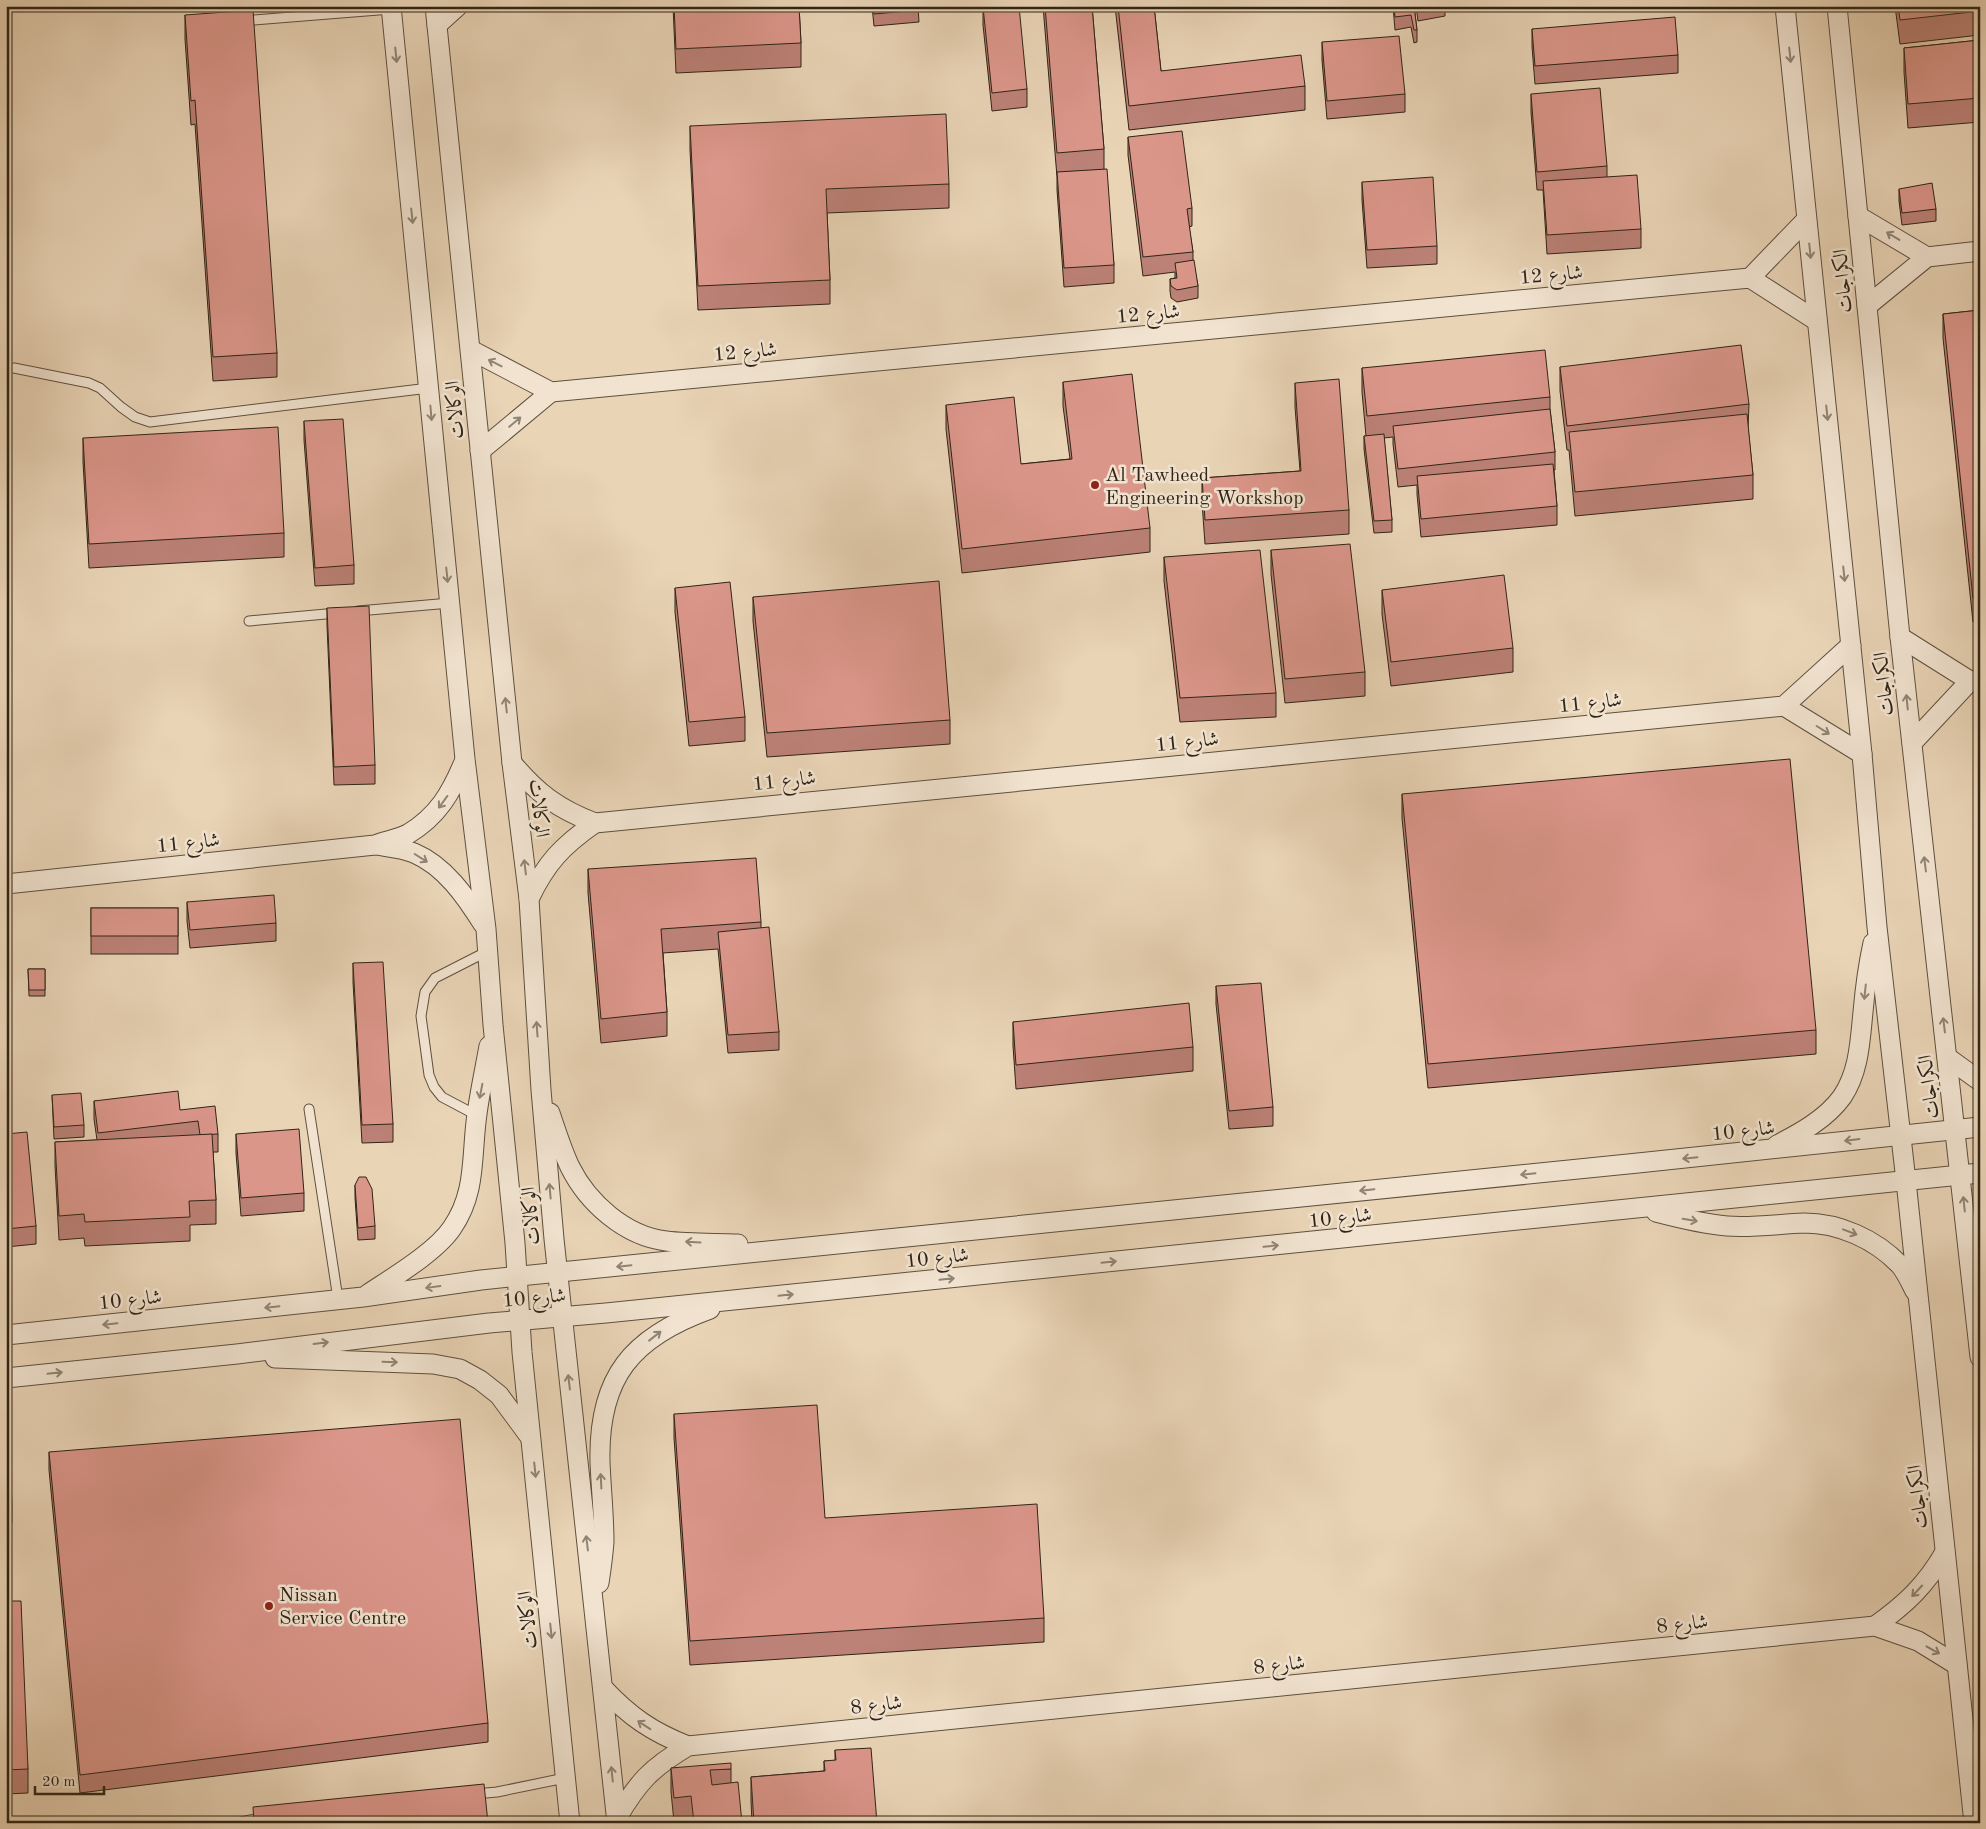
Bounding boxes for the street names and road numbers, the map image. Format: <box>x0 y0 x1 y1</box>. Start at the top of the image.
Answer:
street label: الكراجات <box>1830 248 1858 314</box>
street label: شارع 12 <box>1519 263 1584 295</box>
street label: شارع 12 <box>1116 302 1181 334</box>
street label: شارع 12 <box>713 340 778 372</box>
street label: الوكالات <box>442 380 470 440</box>
street label: الكراجات <box>1871 651 1899 717</box>
street label: شارع 11 <box>1558 691 1623 723</box>
street label: شارع 11 <box>1155 730 1220 762</box>
street label: شارع 11 <box>752 769 817 801</box>
street label: الوكالات <box>524 778 553 839</box>
street label: شارع 11 <box>156 831 221 863</box>
street label: الكراجات <box>1915 1053 1945 1120</box>
street label: شارع 10 <box>1711 1119 1776 1151</box>
street label: الوكالات <box>518 1186 546 1246</box>
street label: شارع 10 <box>1308 1206 1373 1238</box>
street label: شارع 10 <box>905 1246 970 1278</box>
street label: شارع 10 <box>502 1286 567 1318</box>
street label: شارع 10 <box>98 1288 163 1320</box>
street label: الكراجات <box>1905 1464 1933 1530</box>
street label: الوكالات <box>515 1589 543 1650</box>
street label: شارع 8 <box>1655 1612 1710 1644</box>
street label: شارع 8 <box>1252 1653 1307 1685</box>
street label: شارع 8 <box>849 1693 904 1725</box>

